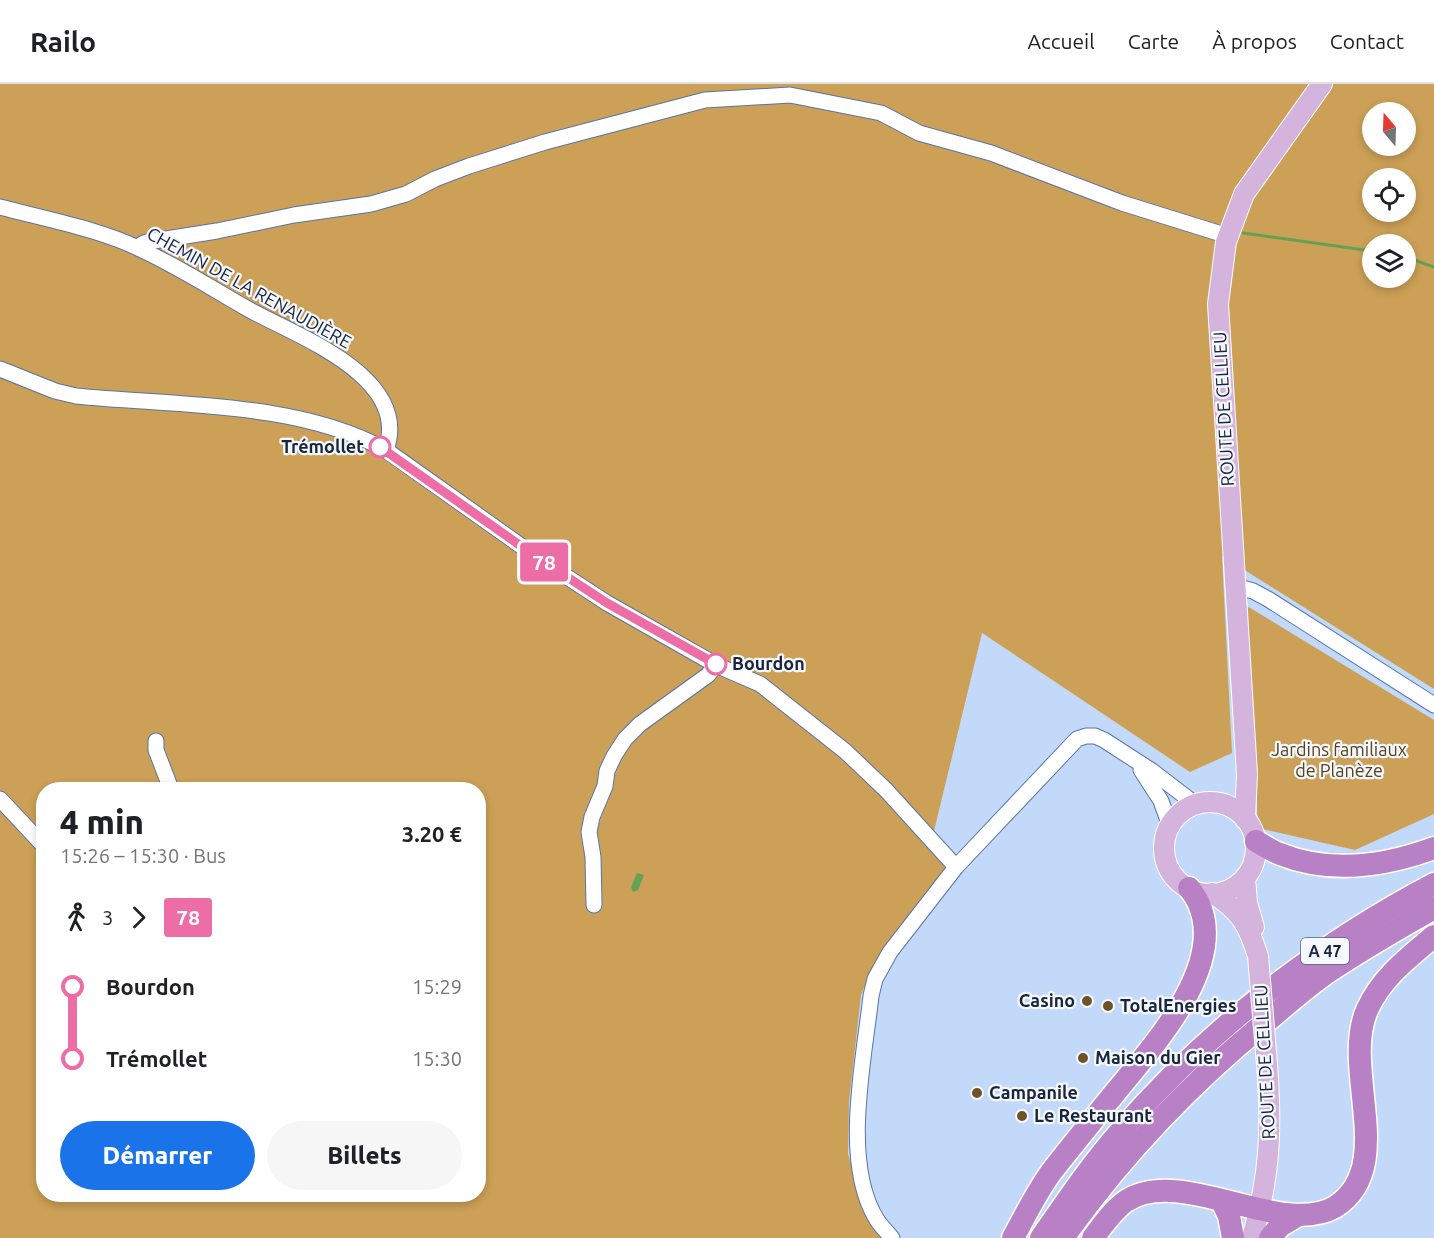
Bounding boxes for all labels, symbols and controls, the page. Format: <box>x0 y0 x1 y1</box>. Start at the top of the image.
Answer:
text: Railo <box>30 26 96 57</box>
text: Accueil <box>1027 29 1095 53</box>
text: Carte <box>1128 29 1179 53</box>
text: À propos <box>1212 29 1297 53</box>
text: Contact <box>1330 29 1404 53</box>
north arrow <box>1362 102 1416 156</box>
map controls <box>1362 102 1416 288</box>
button: locate <box>1362 168 1416 222</box>
street label: CHEMIN DE LA RENAUDIÈRE <box>144 222 355 352</box>
button: layers <box>1362 234 1416 288</box>
street label: ROUTE DE CELLIEU <box>1209 331 1237 487</box>
place label: Trémollet <box>281 436 364 456</box>
marker: Trémollet <box>369 436 391 458</box>
line badge: 78 <box>517 542 571 582</box>
text: 78 <box>532 550 556 574</box>
marker: Bourdon <box>705 653 727 675</box>
place label: Bourdon <box>732 653 805 673</box>
park label: Jardins familiaux de Planèze <box>1271 739 1407 780</box>
text: 4 min <box>60 803 144 840</box>
text: 3.20 € <box>402 821 462 846</box>
text: 15:26 – 15:30 · Bus <box>60 844 226 867</box>
icon: walk <box>60 901 93 934</box>
icon: forward <box>122 901 155 934</box>
text: 78 <box>176 905 200 929</box>
text: 3 <box>102 906 113 929</box>
road number: A 47 <box>1301 938 1349 964</box>
text: Bourdon <box>106 974 195 999</box>
text: 15:29 <box>412 975 462 998</box>
street label: ROUTE DE CELLIEU <box>1250 984 1278 1140</box>
place label: Casino <box>1019 990 1075 1010</box>
marker: Casino <box>1080 994 1094 1008</box>
place label: TotalEnergies <box>1120 995 1236 1015</box>
marker: TotalEnergies <box>1101 999 1115 1013</box>
text: Trémollet <box>106 1046 207 1071</box>
text: 15:30 <box>412 1047 462 1070</box>
place label: Maison du Gier <box>1095 1047 1221 1067</box>
marker: Maison du Gier <box>1076 1051 1090 1065</box>
place label: Campanile <box>989 1082 1078 1102</box>
marker: Campanile <box>970 1086 984 1100</box>
place label: Le Restaurant <box>1034 1105 1152 1125</box>
marker: Le Restaurant <box>1015 1109 1029 1123</box>
button: Démarrer <box>60 1121 255 1190</box>
button: Billets <box>267 1121 462 1190</box>

